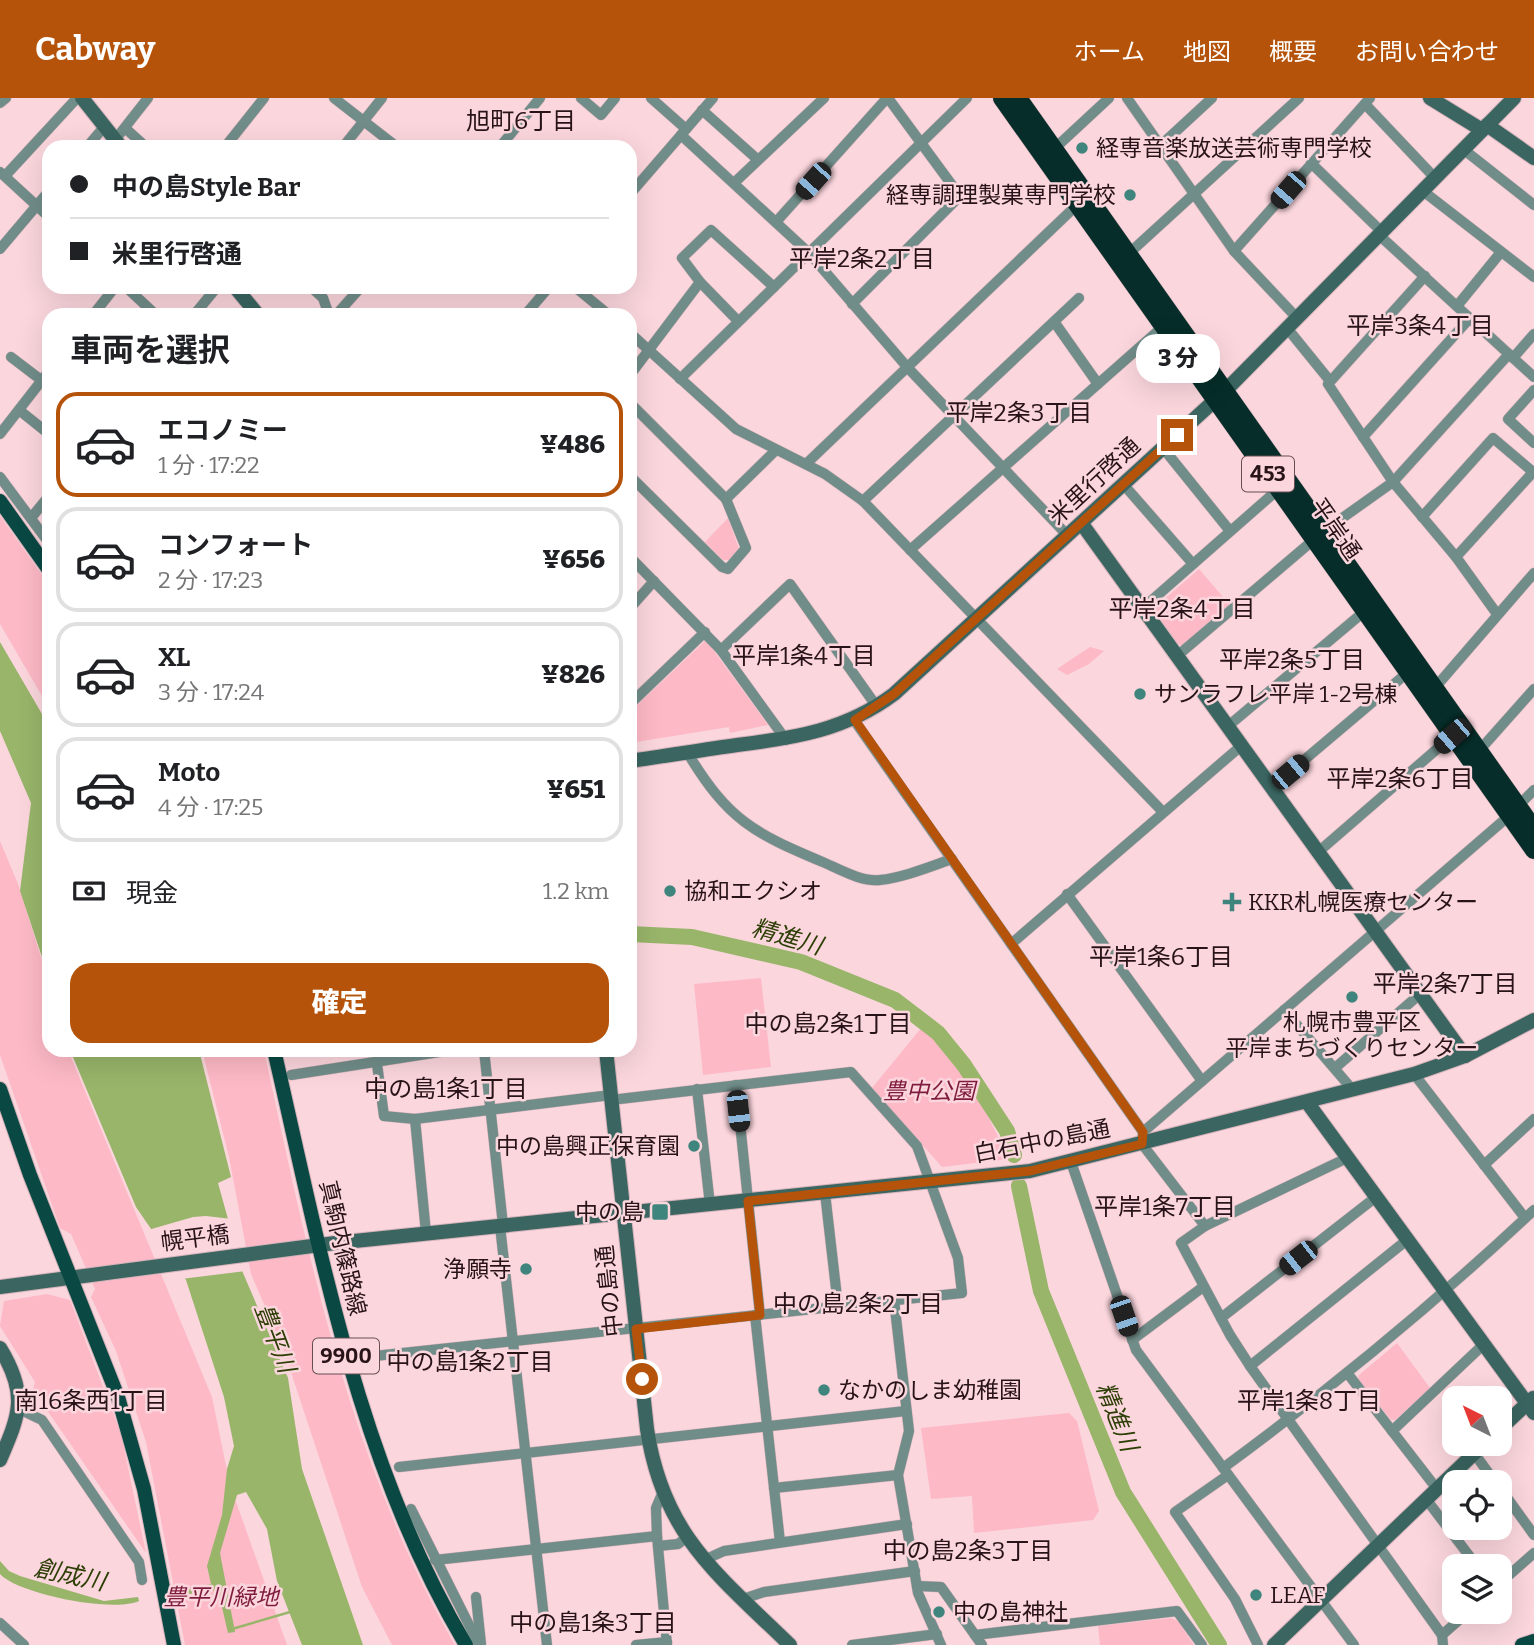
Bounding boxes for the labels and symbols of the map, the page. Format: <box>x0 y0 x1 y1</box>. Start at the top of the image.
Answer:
district label: 旭町6丁目 <box>466 107 576 135</box>
place label: 経専音楽放送芸術専門学校 <box>1096 134 1372 162</box>
marker: 経専音楽放送芸術専門学校 <box>1074 140 1090 156</box>
car <box>792 158 835 204</box>
car <box>1267 167 1310 213</box>
place label: 経専調理製菓専門学校 <box>886 181 1116 209</box>
marker: 経専調理製菓専門学校 <box>1122 187 1138 203</box>
district label: 平岸2条2丁目 <box>789 245 935 273</box>
district label: 平岸3条4丁目 <box>1346 312 1494 340</box>
callout: 3 分 <box>1135 334 1219 382</box>
district label: 平岸2条3丁目 <box>946 399 1092 427</box>
route end <box>1161 419 1193 451</box>
street label: 米里行啓通 <box>1042 432 1146 530</box>
road number: 453 <box>1242 456 1294 492</box>
street label: 平岸通 <box>1305 493 1367 565</box>
district label: 平岸2条4丁目 <box>1108 595 1256 623</box>
district label: 平岸1条4丁目 <box>732 642 876 670</box>
district label: 平岸2条5丁目 <box>1219 646 1365 674</box>
place label: サンラフレ平岸 1-2号棟 <box>1154 680 1398 708</box>
marker: サンラフレ平岸 1-2号棟 <box>1132 686 1148 702</box>
car <box>1430 714 1475 758</box>
car <box>1268 750 1313 794</box>
district label: 平岸2条6丁目 <box>1326 765 1474 793</box>
place label: 協和エクシオ <box>684 877 822 905</box>
marker: 協和エクシオ <box>662 883 678 899</box>
place label: KKR札幌医療センター <box>1248 888 1478 916</box>
marker: KKR札幌医療センター <box>1222 892 1242 912</box>
water label: 精進川 <box>749 914 828 961</box>
district label: 平岸1条6丁目 <box>1089 943 1233 971</box>
district label: 平岸2条7丁目 <box>1372 970 1518 998</box>
marker: 札幌市豊平区 平岸まちづくりセンター <box>1344 989 1360 1005</box>
place label: 札幌市豊平区 平岸まちづくりセンター <box>1226 1008 1479 1062</box>
district label: 中の島2条1丁目 <box>745 1010 911 1038</box>
district label: 中の島1条1丁目 <box>364 1075 528 1103</box>
park label: 豊中公園 <box>883 1077 978 1105</box>
car <box>726 1089 751 1133</box>
street label: 白石中の島通 <box>972 1114 1112 1168</box>
place label: 中の島興正保育園 <box>496 1132 680 1160</box>
marker: 中の島興正保育園 <box>686 1138 702 1154</box>
street label: 真駒内篠路線 <box>314 1178 372 1318</box>
district label: 平岸1条7丁目 <box>1094 1193 1236 1221</box>
place label: 中の島 <box>575 1198 644 1226</box>
marker: 中の島 <box>650 1202 670 1222</box>
street label: 幌平橋 <box>159 1220 231 1256</box>
car <box>1275 1237 1322 1279</box>
street label: 中の島通 <box>590 1244 628 1338</box>
place label: 浄願寺 <box>443 1255 512 1283</box>
marker: 浄願寺 <box>518 1261 534 1277</box>
district label: 中の島2条2丁目 <box>773 1290 943 1318</box>
car <box>1108 1293 1141 1339</box>
water label: 豊平川 <box>249 1299 302 1379</box>
road number: 9900 <box>313 1338 379 1374</box>
district label: 中の島1条2丁目 <box>387 1348 553 1376</box>
route start <box>626 1363 658 1395</box>
place label: なかのしま幼稚園 <box>838 1376 1022 1404</box>
water label: 精進川 <box>1091 1378 1145 1458</box>
marker: なかのしま幼稚園 <box>816 1382 832 1398</box>
north arrow <box>1442 1386 1512 1456</box>
district label: 南16条西1丁目 <box>14 1387 168 1415</box>
district label: 平岸1条8丁目 <box>1237 1387 1381 1415</box>
district label: 中の島2条3丁目 <box>883 1537 1053 1565</box>
water label: 創成川 <box>32 1554 111 1597</box>
place label: LEAF <box>1270 1581 1325 1609</box>
park label: 豊平川緑地 <box>164 1583 281 1611</box>
marker: LEAF <box>1248 1587 1264 1603</box>
place label: 中の島神社 <box>953 1598 1068 1626</box>
marker: 中の島神社 <box>931 1604 947 1620</box>
district label: 中の島1条3丁目 <box>509 1609 677 1637</box>

